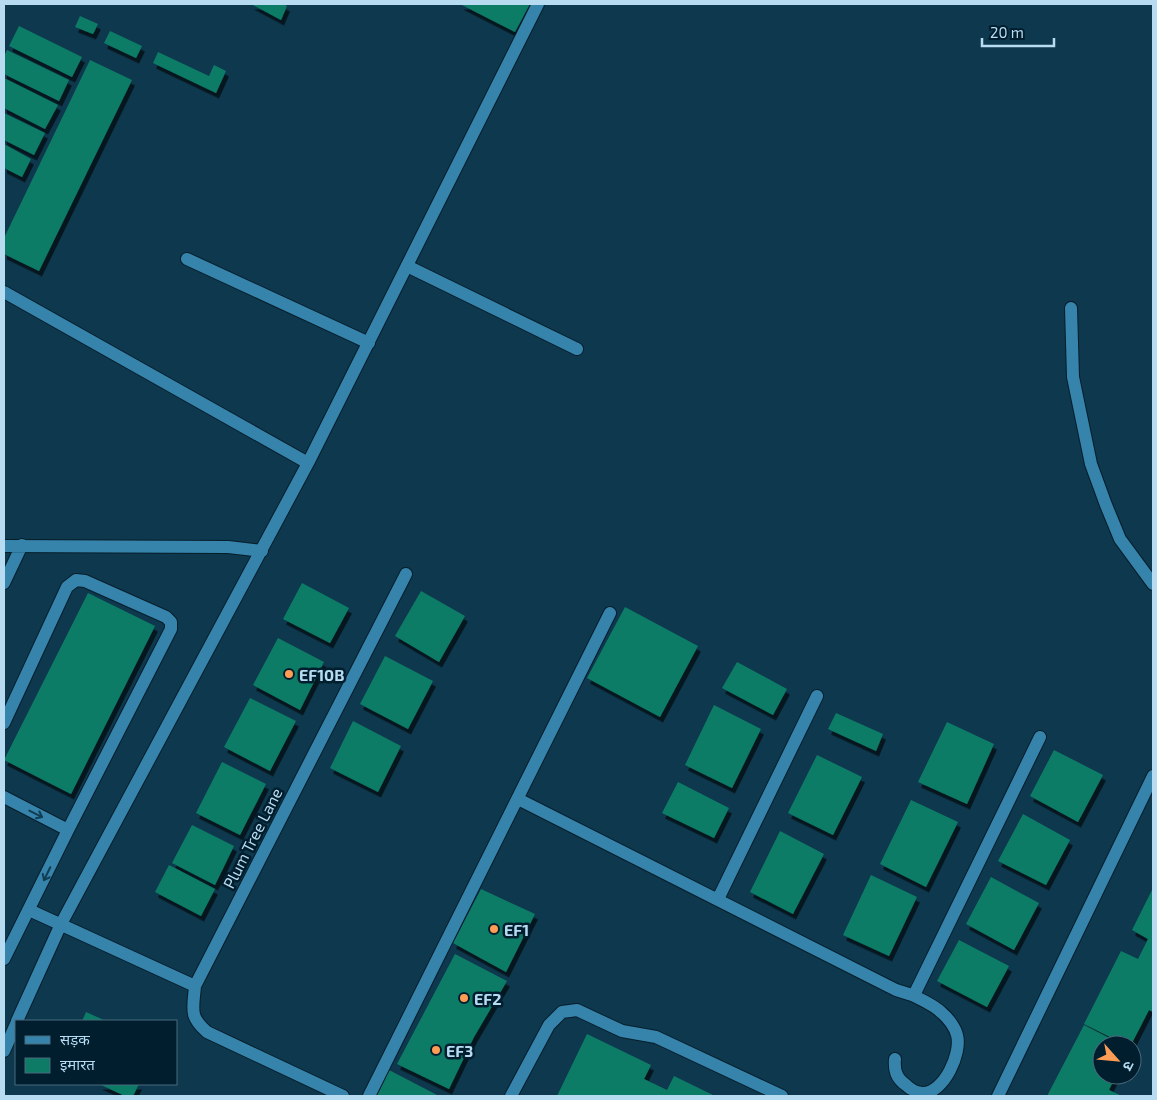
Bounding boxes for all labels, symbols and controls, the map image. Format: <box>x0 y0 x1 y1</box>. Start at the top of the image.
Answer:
scale bar <box>982 15 1054 47</box>
text: 20 m <box>990 23 1024 41</box>
place label: EF10B <box>299 665 344 684</box>
marker: EF10B <box>283 668 295 680</box>
street label: Plum Tree Lane <box>219 785 285 891</box>
one-way arrow <box>28 810 43 819</box>
one-way arrow <box>41 866 51 881</box>
place label: EF1 <box>504 920 529 939</box>
marker: EF1 <box>488 923 500 935</box>
place label: EF2 <box>474 989 501 1008</box>
marker: EF2 <box>458 992 470 1004</box>
legend <box>15 1020 178 1085</box>
text: सड़क <box>60 1030 90 1048</box>
north arrow <box>1092 1035 1142 1085</box>
place label: EF3 <box>446 1041 473 1060</box>
marker: EF3 <box>430 1044 442 1056</box>
text: इमारत <box>60 1055 95 1073</box>
text: उ <box>1119 1059 1138 1074</box>

